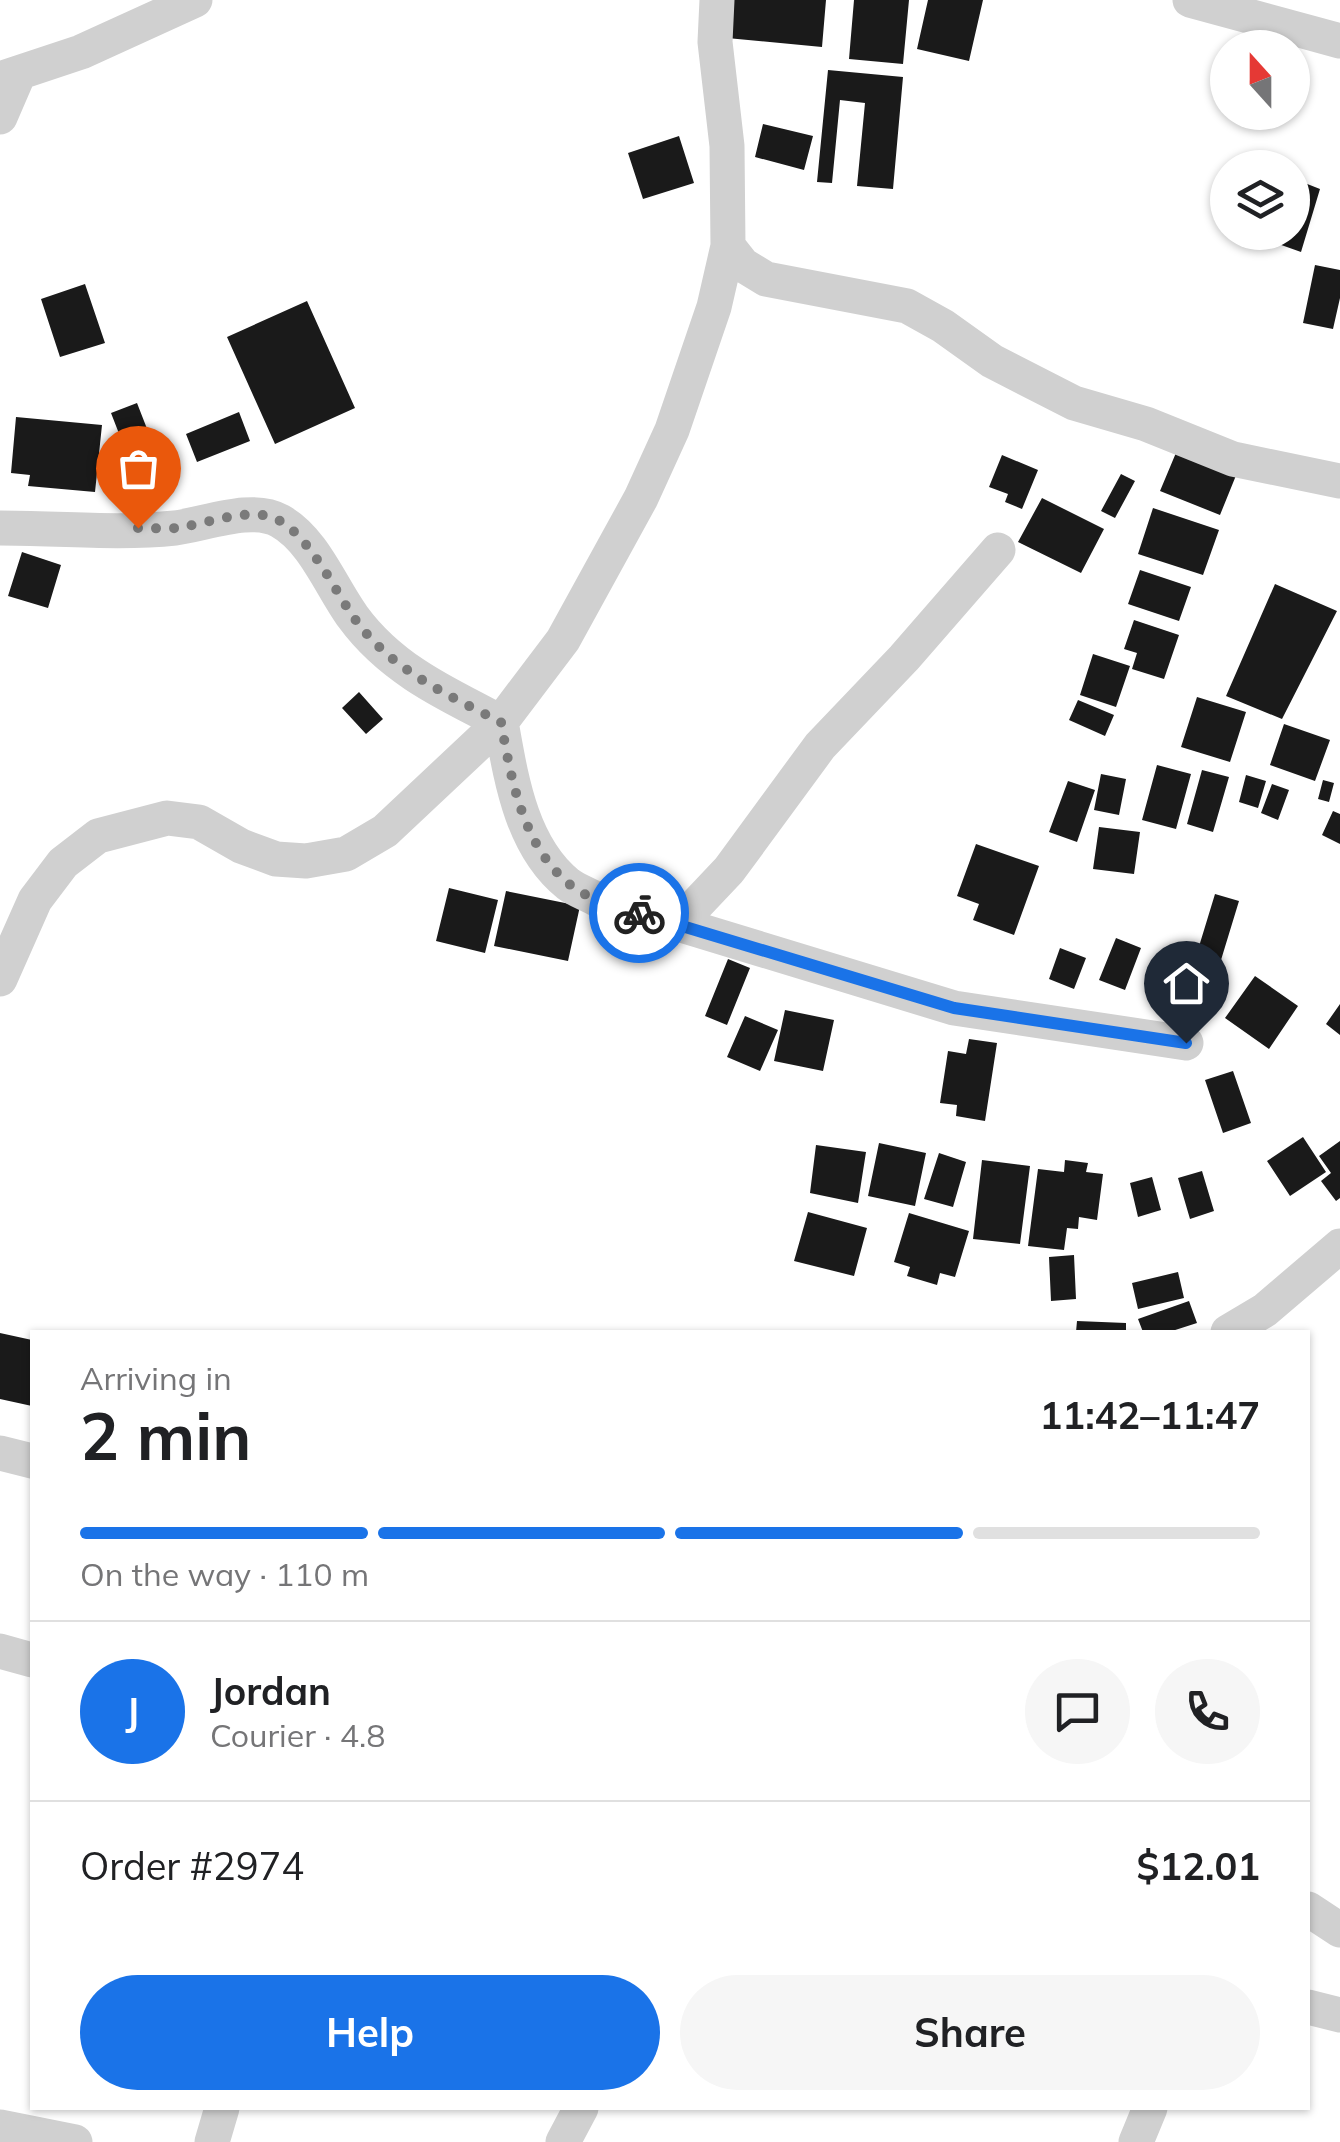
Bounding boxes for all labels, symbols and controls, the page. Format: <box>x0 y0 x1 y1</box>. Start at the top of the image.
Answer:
north arrow <box>1210 30 1310 130</box>
map controls <box>1210 30 1310 250</box>
button: layers <box>1210 150 1310 250</box>
pin <box>96 426 181 529</box>
icon: bag <box>111 441 166 496</box>
courier <box>589 863 689 963</box>
icon: bike <box>612 886 667 941</box>
pin <box>1144 941 1229 1044</box>
icon: home <box>1159 956 1214 1011</box>
text: Arriving in <box>80 1358 232 1398</box>
text: 11:42–11:47 <box>1040 1391 1260 1439</box>
text: 2 min <box>80 1395 251 1476</box>
text: On the way · 110 m <box>80 1554 369 1594</box>
button: chat <box>1025 1659 1130 1764</box>
button: phone <box>1155 1659 1260 1764</box>
text: Jordan <box>210 1667 331 1715</box>
text: J <box>126 1687 139 1735</box>
text: Courier · 4.8 <box>210 1715 386 1755</box>
text: Order #2974 <box>80 1842 304 1890</box>
text: $12.01 <box>1137 1842 1260 1890</box>
button: Help <box>80 1975 660 2090</box>
button: Share <box>680 1975 1260 2090</box>

